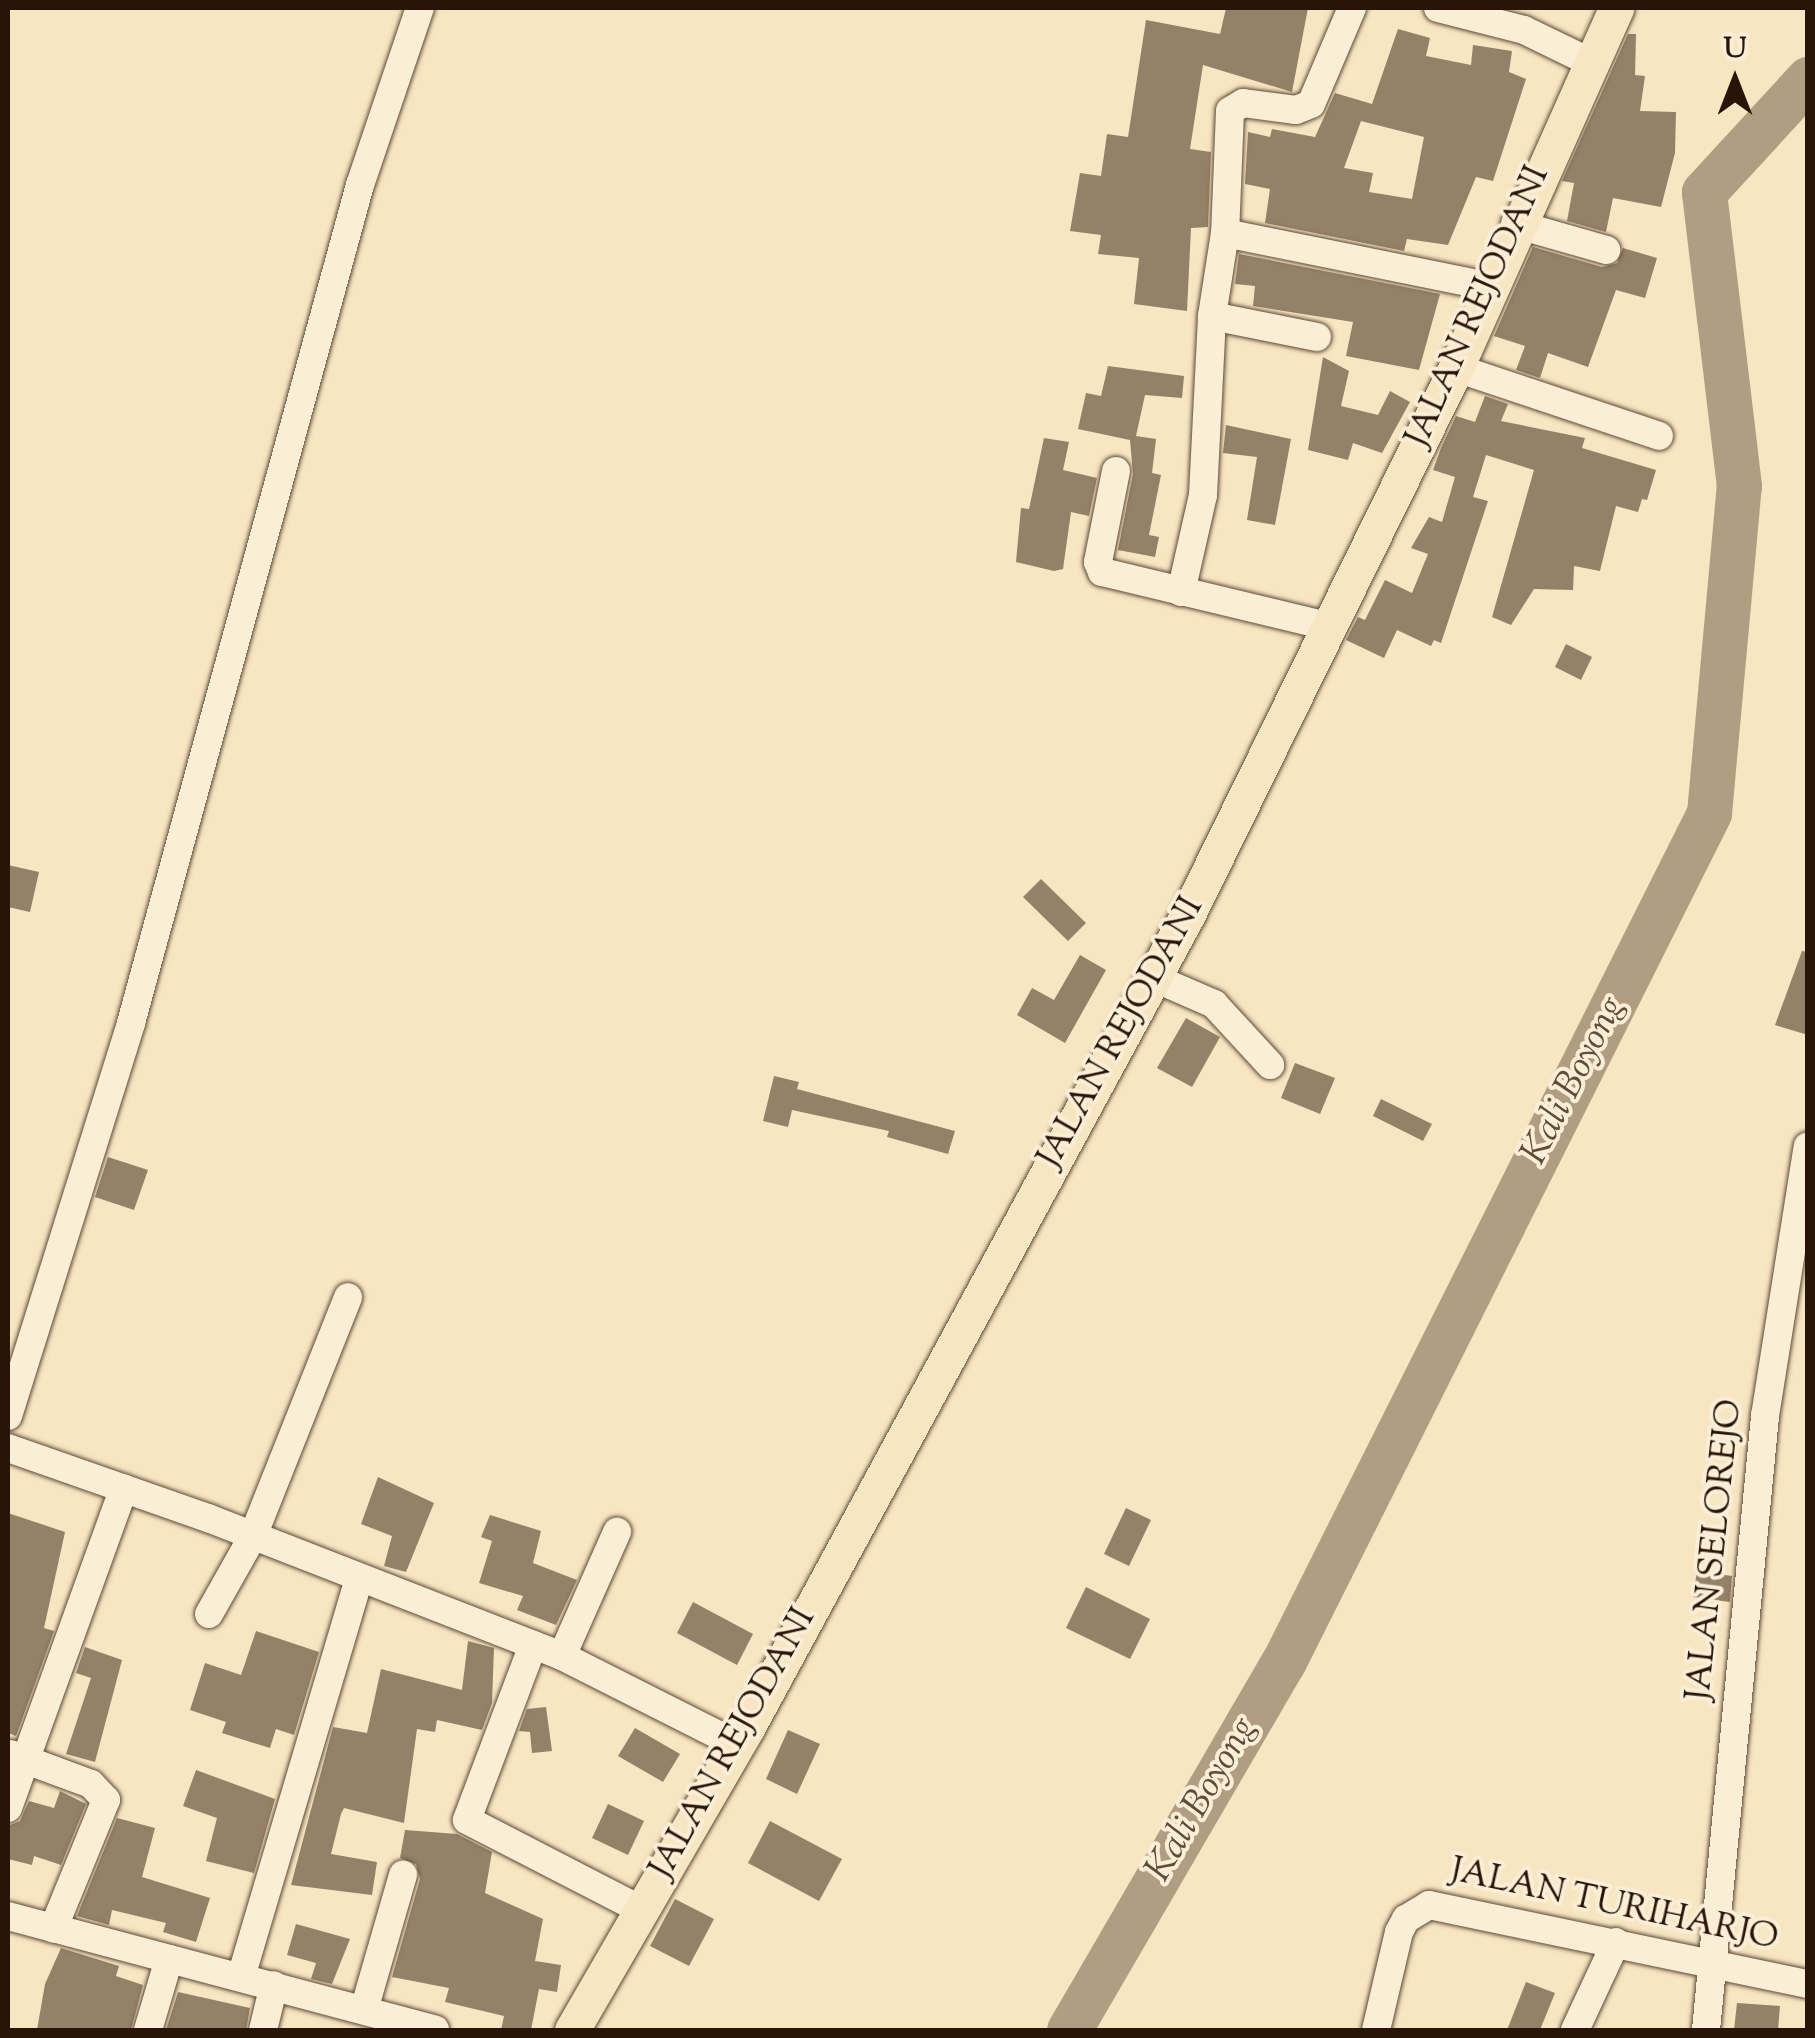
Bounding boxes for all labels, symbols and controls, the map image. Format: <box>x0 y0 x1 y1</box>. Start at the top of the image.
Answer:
north arrow <box>1685 30 1785 130</box>
text: U <box>1724 30 1746 70</box>
street label: JALAN REJODANI <box>1398 160 1560 454</box>
street label: JALAN REJODANI <box>1030 890 1214 1176</box>
water label: Kali Boyong <box>1513 989 1637 1173</box>
street label: JALAN SELOREJO <box>1679 1397 1753 1703</box>
street label: JALAN REJODANI <box>642 1601 826 1887</box>
water label: Kali Boyong <box>1138 1709 1268 1891</box>
street label: JALAN TURIHARJO <box>1446 1851 1782 1961</box>

